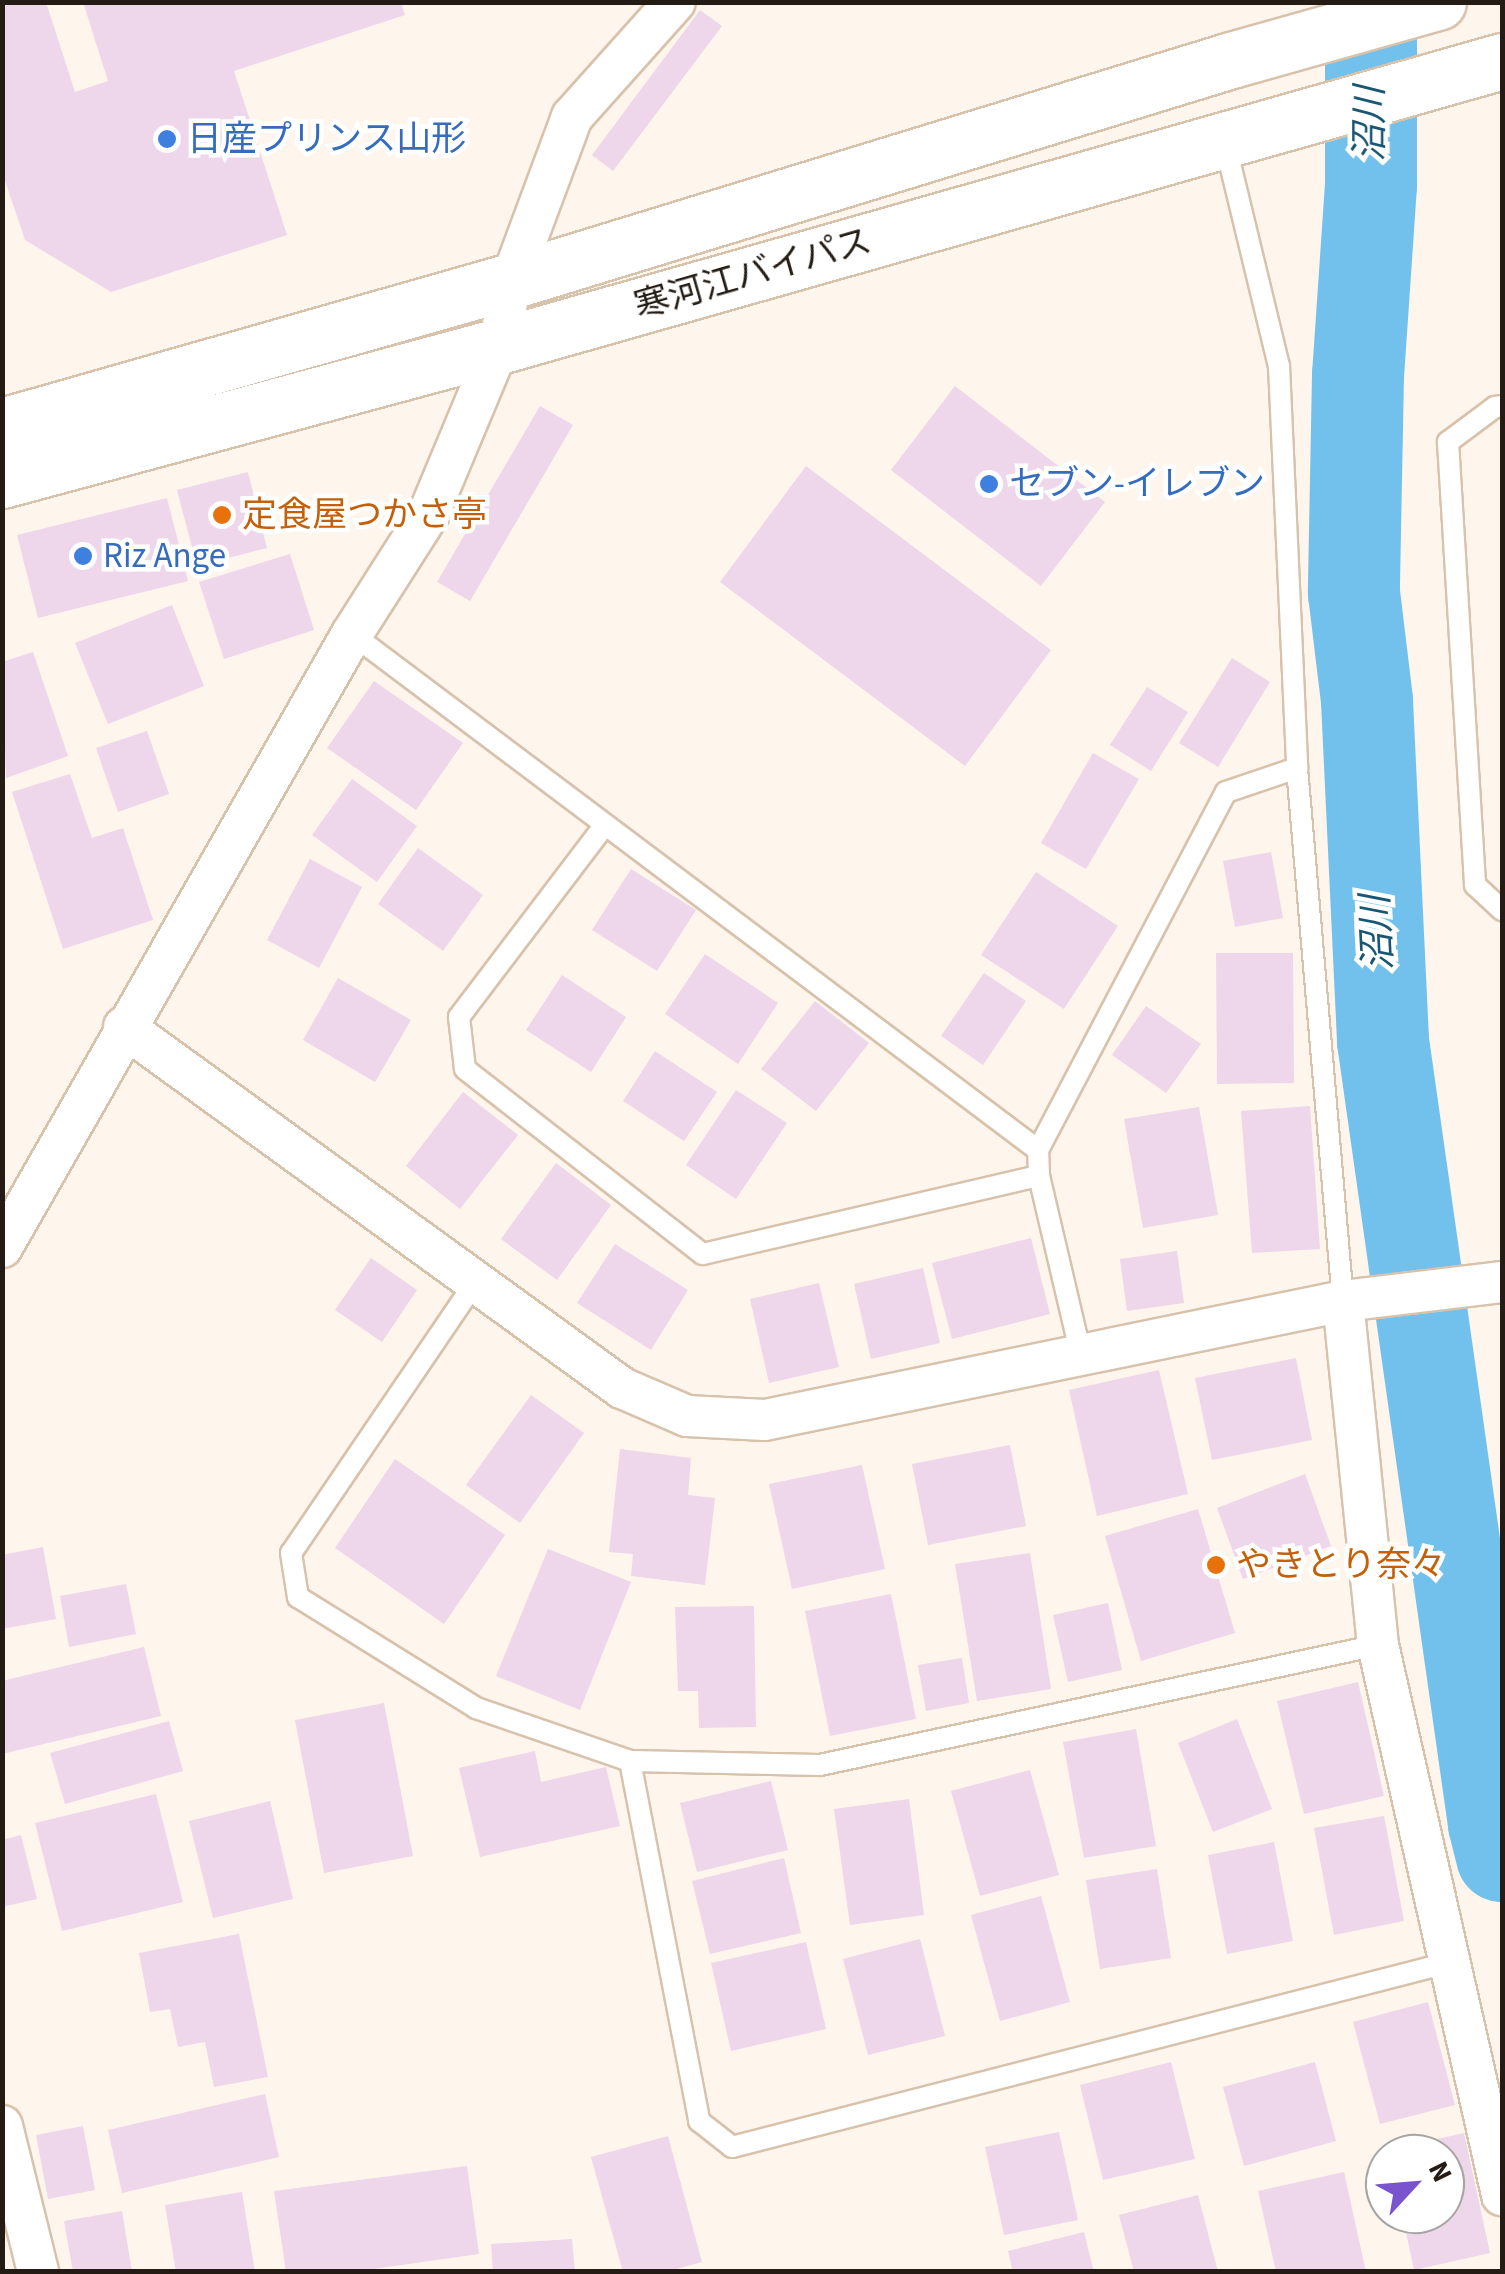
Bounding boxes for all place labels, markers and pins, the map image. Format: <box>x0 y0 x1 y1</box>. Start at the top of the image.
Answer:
place label: 日産プリンス山形 <box>187 118 467 160</box>
marker: 日産プリンス山形 <box>156 128 178 150</box>
place label: セブン-イレブン <box>1009 463 1265 505</box>
marker: セブン-イレブン <box>978 473 1000 495</box>
place label: 定食屋つかさ亭 <box>242 494 487 536</box>
marker: 定食屋つかさ亭 <box>211 504 233 526</box>
place label: Riz Ange <box>103 535 226 577</box>
marker: Riz Ange <box>72 545 94 567</box>
place label: やきとり奈々 <box>1236 1544 1446 1586</box>
marker: やきとり奈々 <box>1205 1554 1227 1576</box>

